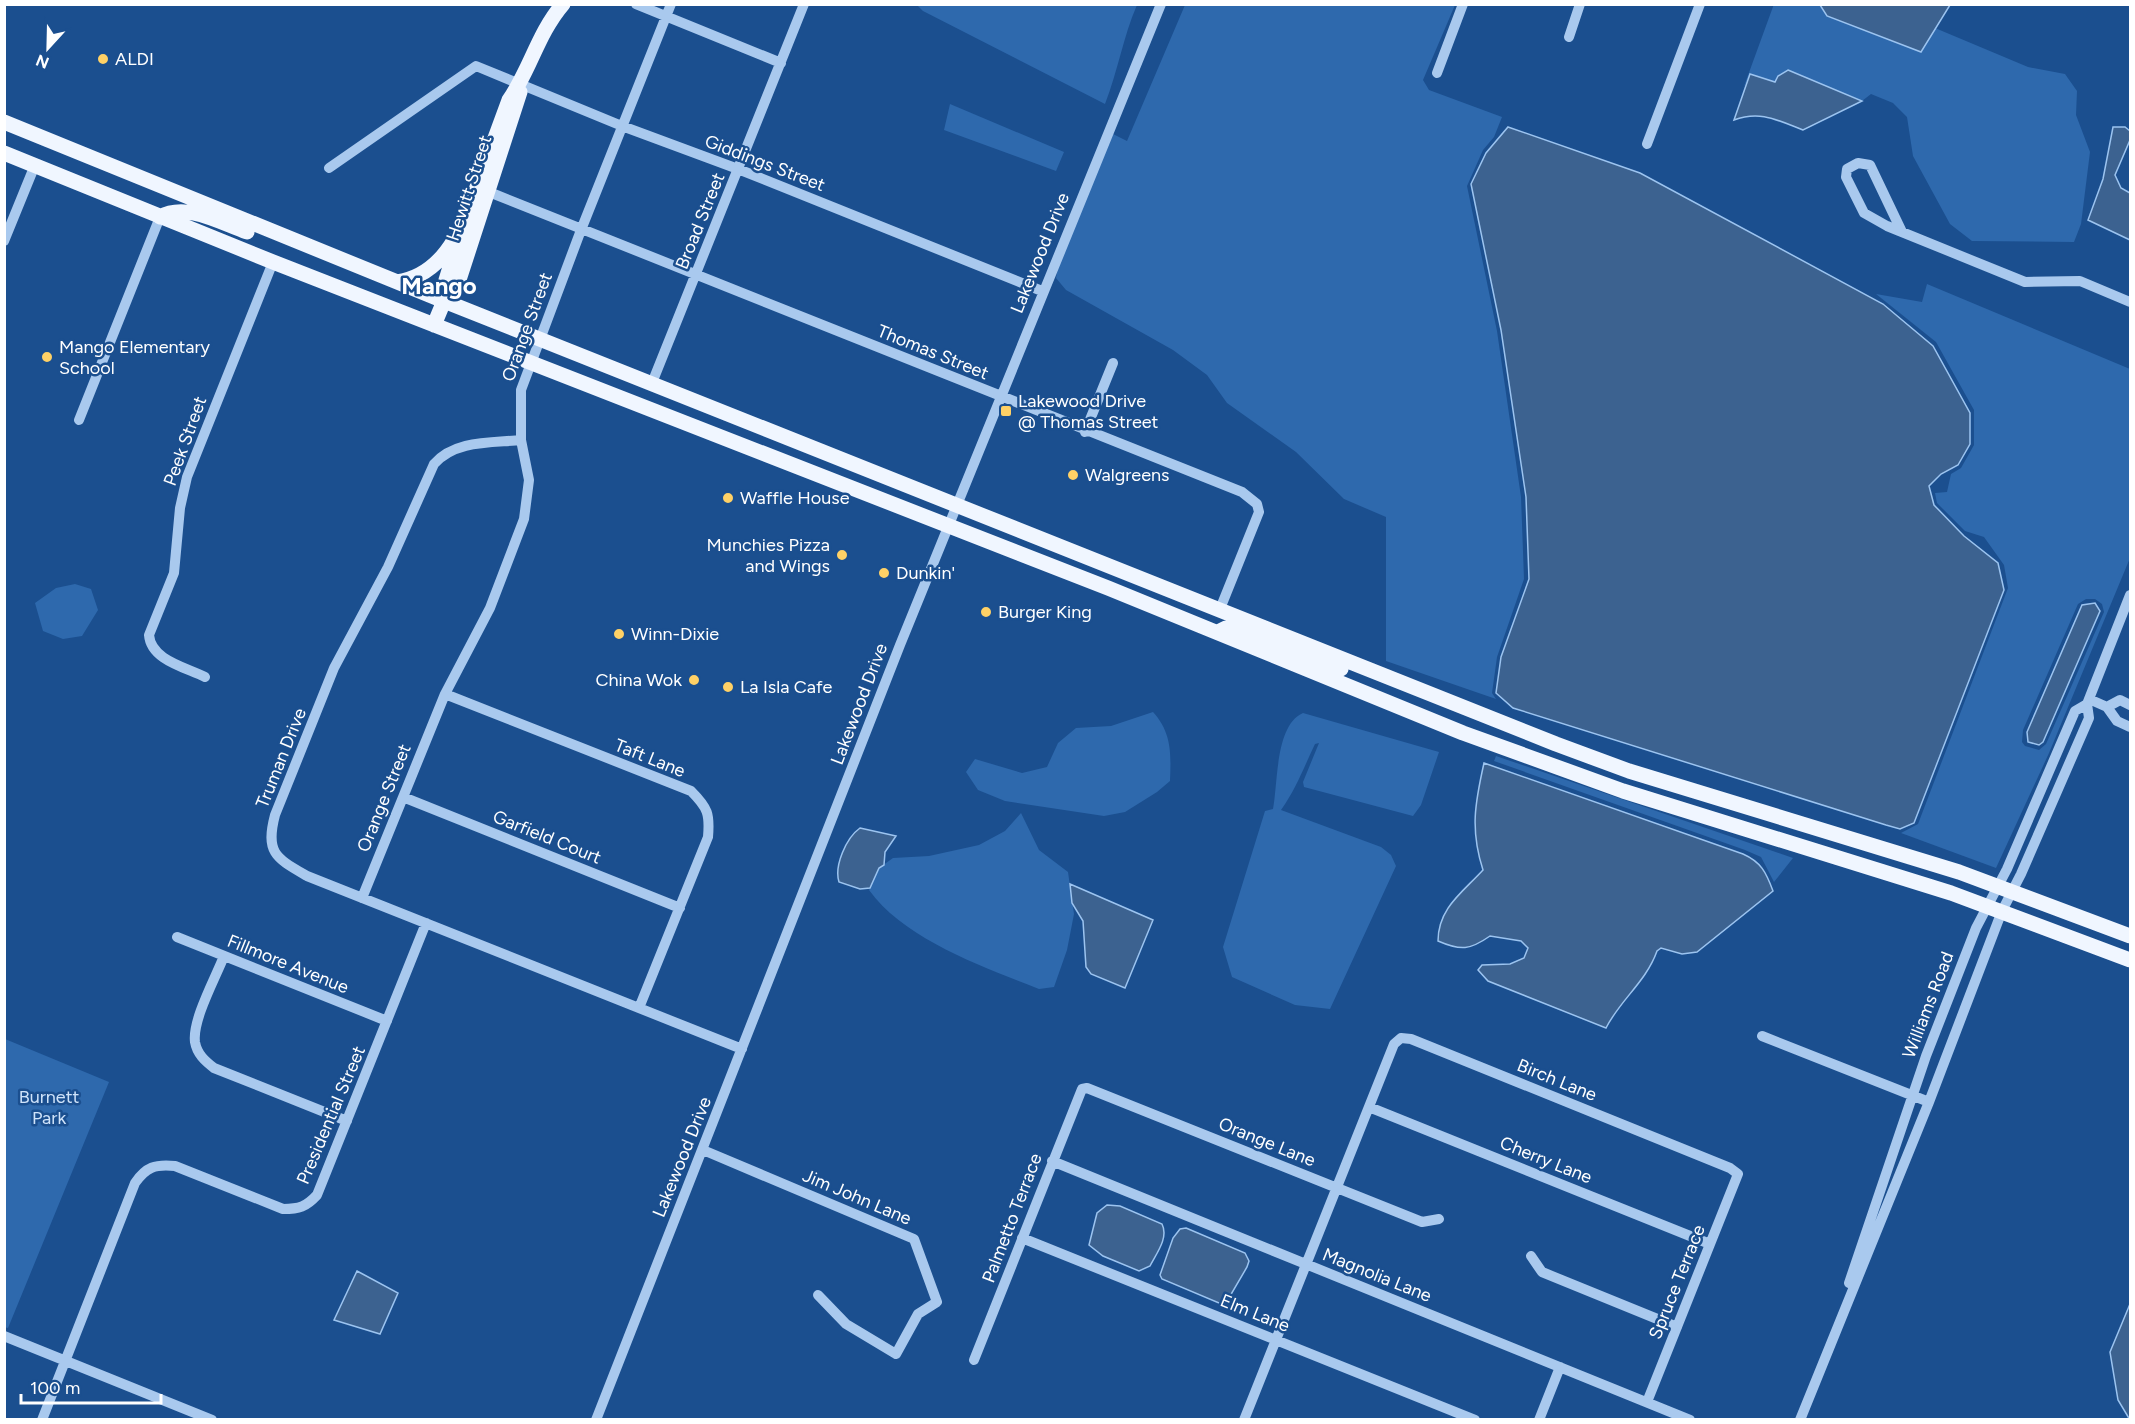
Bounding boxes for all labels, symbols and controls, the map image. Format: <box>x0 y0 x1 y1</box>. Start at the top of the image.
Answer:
north arrow <box>18 18 78 78</box>
place label: ALDI <box>115 48 154 70</box>
text: N <box>33 50 52 73</box>
marker: ALDI <box>96 52 110 66</box>
street label: Giddings Street <box>702 130 828 196</box>
street label: Hewitt Street <box>442 132 496 244</box>
street label: Broad Street <box>671 169 729 272</box>
street label: Lakewood Drive <box>1006 189 1074 316</box>
street label: Orange Street <box>497 269 557 385</box>
district label: Mango <box>401 271 477 300</box>
street label: Thomas Street <box>874 320 992 384</box>
place label: Mango Elementary School <box>59 336 211 379</box>
marker: Mango Elementary School <box>40 350 54 364</box>
place label: Lakewood Drive @ Thomas Street <box>1018 390 1159 433</box>
street label: Peek Street <box>159 393 211 489</box>
marker: Lakewood Drive @ Thomas Street <box>999 404 1013 418</box>
place label: Walgreens <box>1085 464 1169 486</box>
marker: Walgreens <box>1066 468 1080 482</box>
place label: Waffle House <box>740 487 850 509</box>
marker: Waffle House <box>721 491 735 505</box>
place label: Munchies Pizza and Wings <box>707 534 830 577</box>
marker: Munchies Pizza and Wings <box>835 548 849 562</box>
place label: Dunkin' <box>896 562 955 584</box>
marker: Dunkin' <box>877 566 891 580</box>
place label: Burger King <box>998 601 1092 623</box>
marker: Burger King <box>979 605 993 619</box>
place label: Winn-Dixie <box>631 623 719 645</box>
marker: Winn-Dixie <box>612 627 626 641</box>
street label: Lakewood Drive <box>826 640 892 768</box>
place label: China Wok <box>595 669 682 691</box>
marker: China Wok <box>687 673 701 687</box>
place label: La Isla Cafe <box>740 676 833 698</box>
marker: La Isla Cafe <box>721 680 735 694</box>
street label: Truman Drive <box>251 705 311 811</box>
street label: Taft Lane <box>611 734 689 782</box>
street label: Orange Street <box>352 741 416 855</box>
street label: Garfield Court <box>490 805 605 869</box>
street label: Fillmore Avenue <box>224 930 352 998</box>
street label: Williams Road <box>1898 949 1958 1061</box>
street label: Presidential Street <box>292 1042 370 1188</box>
street label: Birch Lane <box>1514 1054 1600 1106</box>
park label: Burnett Park <box>19 1086 79 1129</box>
street label: Lakewood Drive <box>648 1093 716 1220</box>
street label: Orange Lane <box>1215 1113 1319 1171</box>
street label: Cherry Lane <box>1497 1132 1595 1188</box>
street label: Palmetto Terrace <box>977 1150 1047 1286</box>
street label: Jim John Lane <box>799 1164 915 1230</box>
street label: Spruce Terrace <box>1644 1221 1710 1342</box>
street label: Magnolia Lane <box>1319 1243 1435 1307</box>
street label: Elm Lane <box>1217 1289 1293 1337</box>
scale bar <box>21 1367 160 1405</box>
text: 100 m <box>30 1377 80 1399</box>

